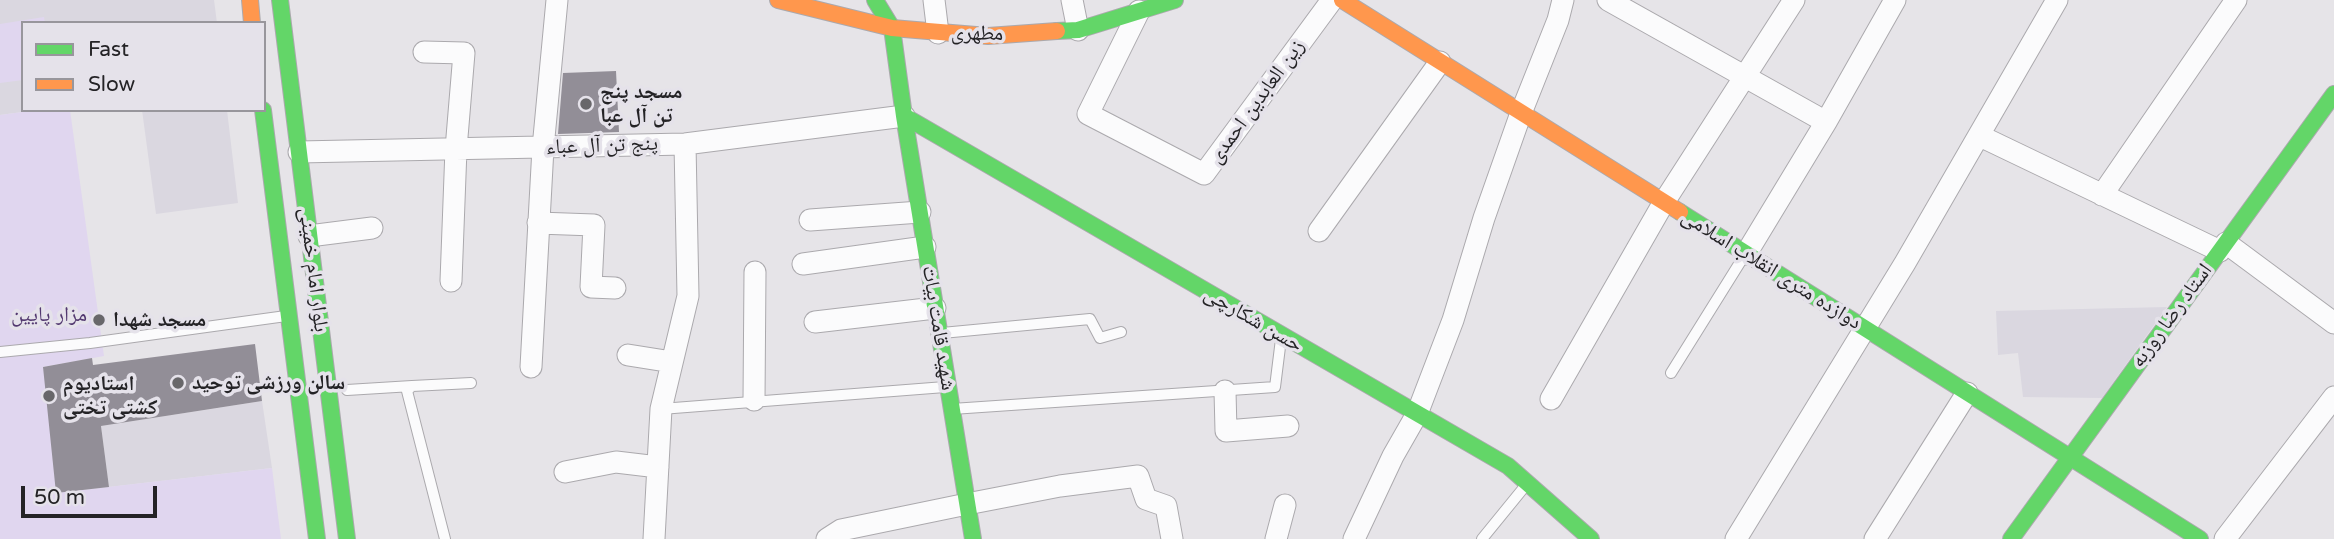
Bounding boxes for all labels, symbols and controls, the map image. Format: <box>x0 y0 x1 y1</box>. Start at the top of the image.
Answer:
legend <box>21 21 266 112</box>
street label: مطهری <box>951 21 1003 47</box>
street label: زین العابدین احمدی <box>1204 35 1310 169</box>
text: Fast <box>88 37 129 62</box>
text: Slow <box>88 72 135 97</box>
place label: مسجد پنج تن آل عبا <box>600 79 683 129</box>
marker: مسجد پنج تن آل عبا <box>578 96 594 112</box>
street label: پنج تن آل عباء <box>546 131 658 161</box>
street label: دوازده متری انقلاب اسلامی <box>1676 204 1866 336</box>
street label: بلوار امام خمینی <box>293 206 333 334</box>
street label: استاد رضا روزبه <box>2126 259 2218 373</box>
street label: شهید قامت بیات <box>916 264 960 392</box>
street label: حسن شکارچی <box>1199 282 1307 358</box>
park label: مزار پایین <box>11 302 87 328</box>
place label: مسجد شهدا <box>113 307 206 333</box>
marker: مسجد شهدا <box>91 312 107 328</box>
place label: سالن ورزشی توحید <box>192 370 345 396</box>
place label: استادیوم کشتى تختى <box>63 371 157 421</box>
marker: سالن ورزشی توحید <box>170 375 186 391</box>
marker: استادیوم کشتى تختى <box>41 388 57 404</box>
scale bar <box>24 472 161 516</box>
text: 50 m <box>34 485 85 510</box>

